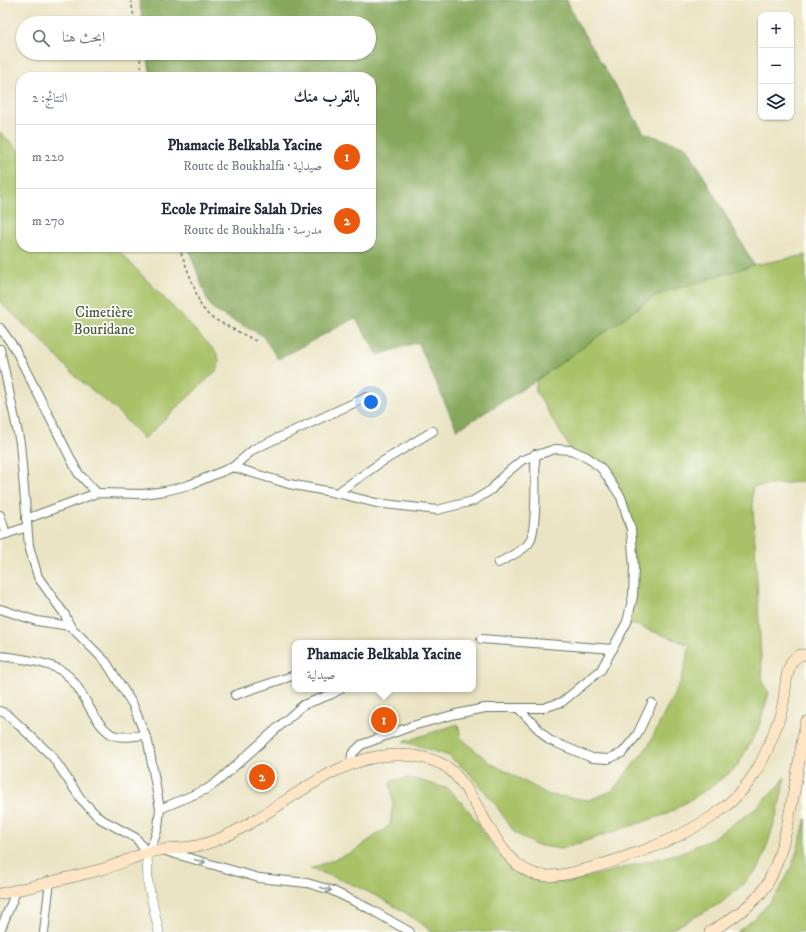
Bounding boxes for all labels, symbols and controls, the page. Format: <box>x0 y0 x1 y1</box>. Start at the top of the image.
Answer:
map controls <box>758 12 794 120</box>
button: + <box>758 12 794 48</box>
search box <box>16 16 376 60</box>
icon: search <box>30 27 52 49</box>
text: ابحث هنا <box>62 28 105 47</box>
button: − <box>758 48 794 84</box>
button: layers <box>758 84 794 120</box>
text: بالقرب منك <box>294 86 360 108</box>
text: النتائج: 2 <box>32 90 67 106</box>
text: Phamacie Belkabla Yacine <box>167 136 322 155</box>
text: 220 m <box>32 149 64 165</box>
text: 1 <box>345 149 349 165</box>
text: صيدلية · Route de Boukhalfa <box>183 158 322 174</box>
text: Ecole Primaire Salah Dries <box>161 200 322 219</box>
text: 270 m <box>32 213 65 229</box>
text: 2 <box>344 213 350 229</box>
text: مدرسة · Route de Boukhalfa <box>183 222 322 238</box>
park label: Cimetière Bouridane <box>73 303 135 339</box>
your location <box>361 392 381 412</box>
popup <box>292 640 476 692</box>
text: Phamacie Belkabla Yacine <box>307 645 461 664</box>
text: صيدلية <box>307 667 335 683</box>
pin: 1 <box>371 705 397 735</box>
pin: 2 <box>249 762 275 792</box>
one-way arrow <box>193 858 206 865</box>
one-way arrow <box>320 885 332 893</box>

